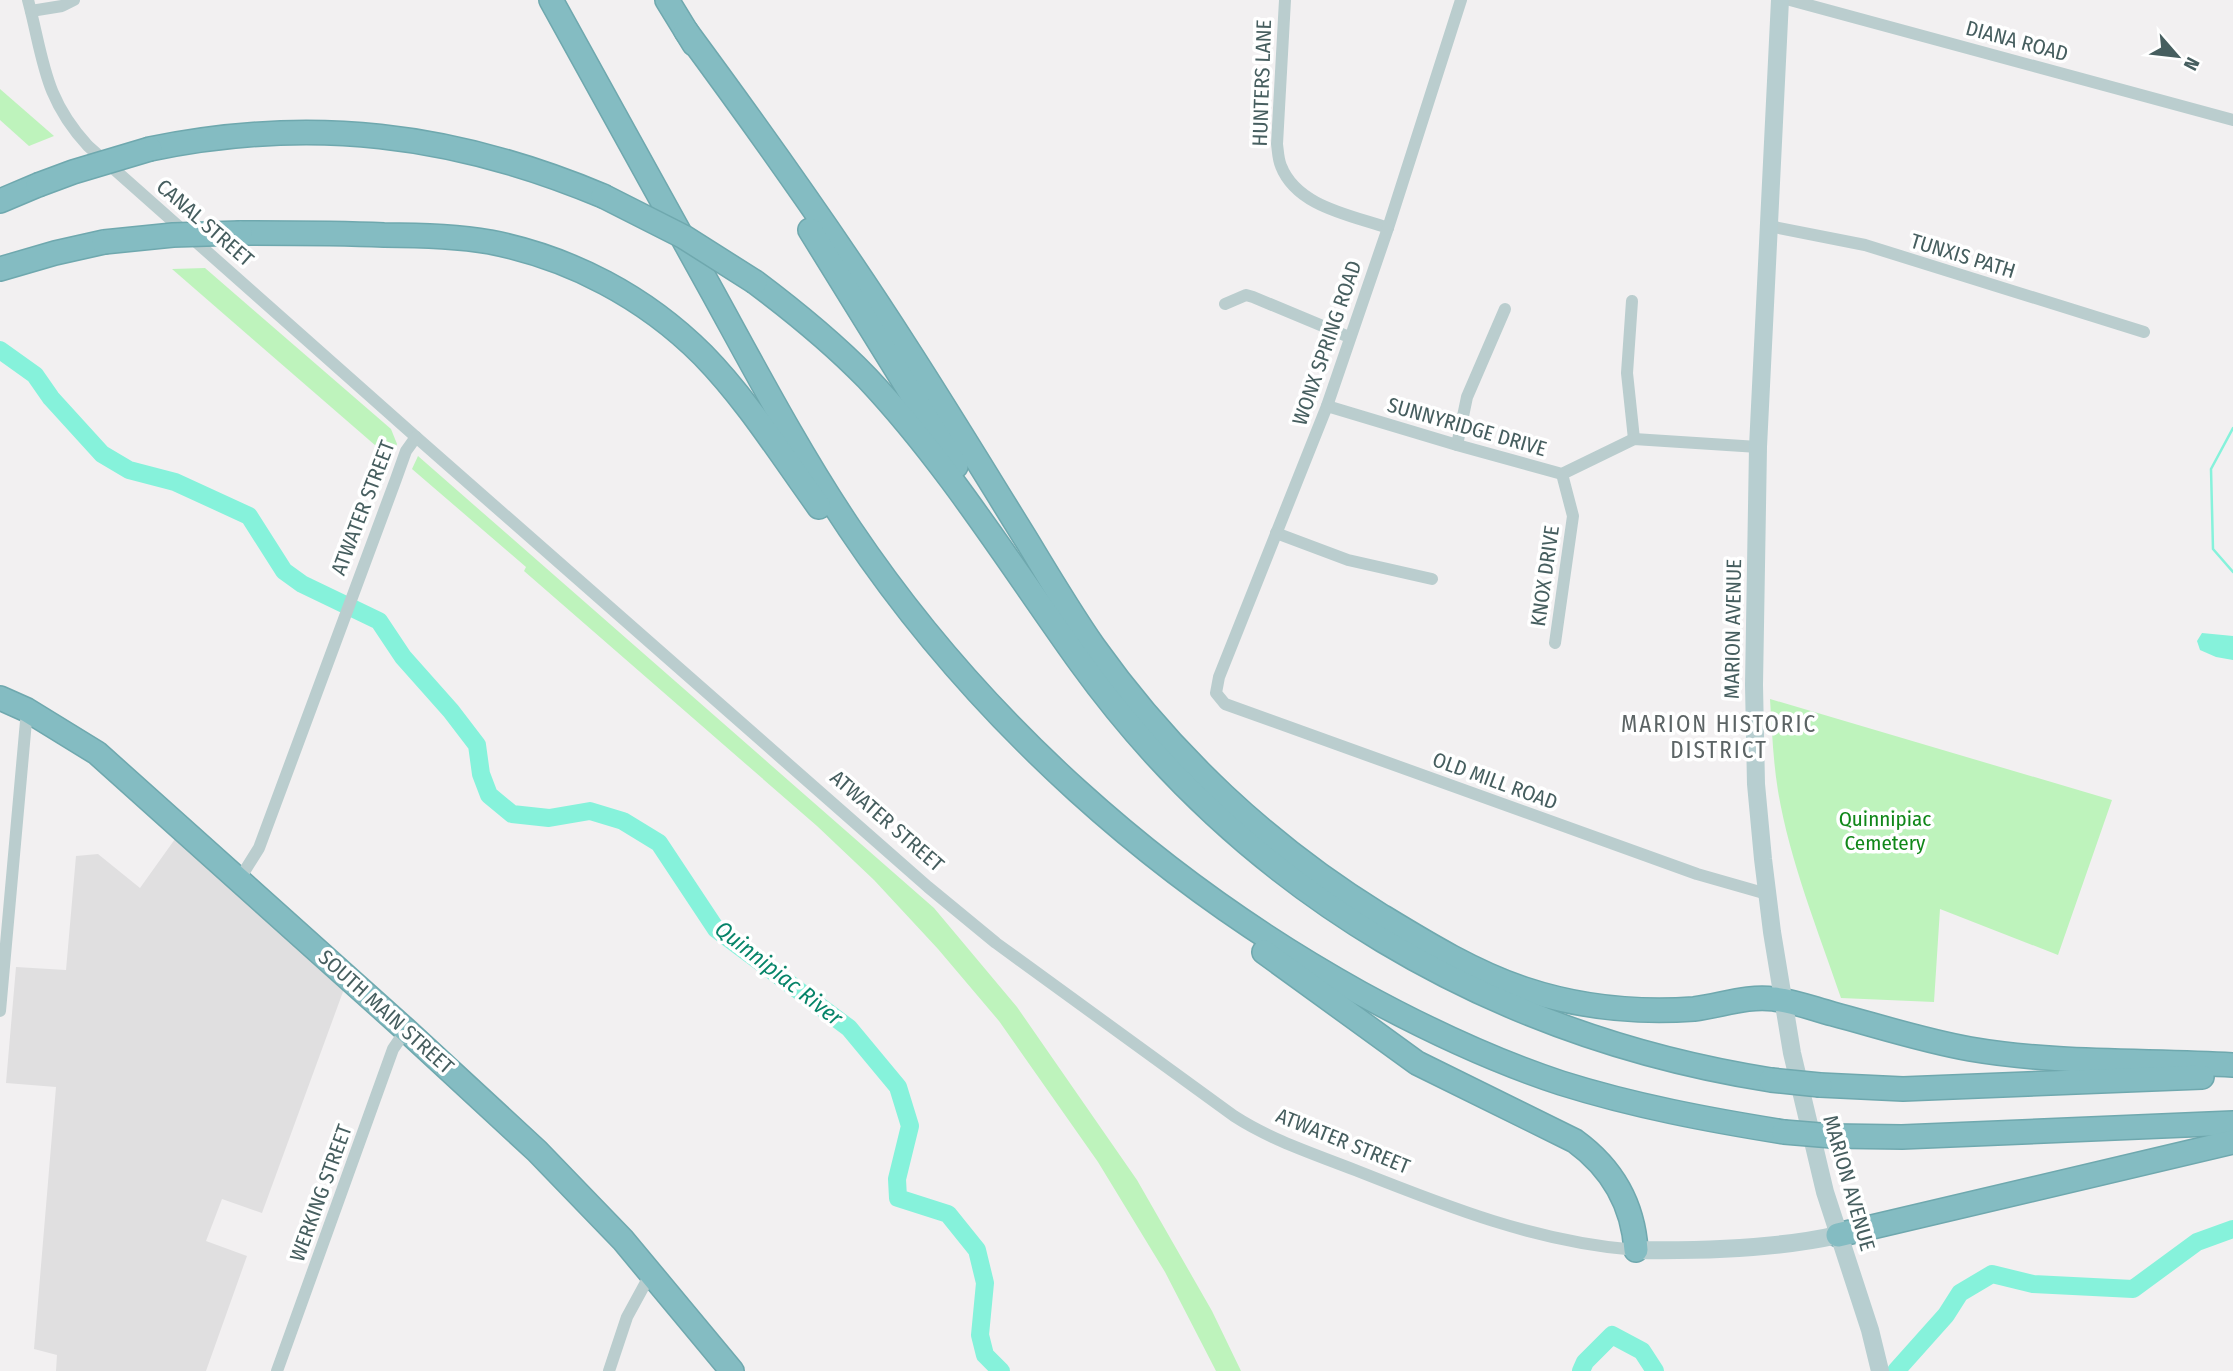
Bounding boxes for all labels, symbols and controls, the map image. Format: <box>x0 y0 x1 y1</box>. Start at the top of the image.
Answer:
street label: DIANA ROAD <box>1963 15 2071 67</box>
street label: HUNTERS LANE <box>1247 19 1277 147</box>
north arrow <box>2142 21 2212 91</box>
text: N <box>2179 53 2204 74</box>
street label: CANAL STREET <box>151 174 259 272</box>
street label: TUNXIS PATH <box>1908 228 2018 284</box>
street label: WONX SPRING ROAD <box>1287 257 1367 429</box>
street label: SUNNYRIDGE DRIVE <box>1384 392 1550 462</box>
street label: ATWATER STREET <box>325 437 401 579</box>
street label: KNOX DRIVE <box>1525 524 1565 628</box>
street label: MARION AVENUE <box>1719 559 1747 699</box>
district label: MARION HISTORIC DISTRICT <box>1621 710 1817 764</box>
street label: OLD MILL ROAD <box>1429 746 1561 816</box>
street label: ATWATER STREET <box>825 765 949 878</box>
park label: Quinnipiac Cemetery <box>1839 806 1931 856</box>
water label: Quinnipiac River <box>710 915 849 1032</box>
street label: SOUTH MAIN STREET <box>313 944 459 1080</box>
street label: ATWATER STREET <box>1272 1102 1414 1180</box>
street label: MARION AVENUE <box>1817 1112 1881 1254</box>
street label: WERKING STREET <box>284 1121 358 1265</box>

